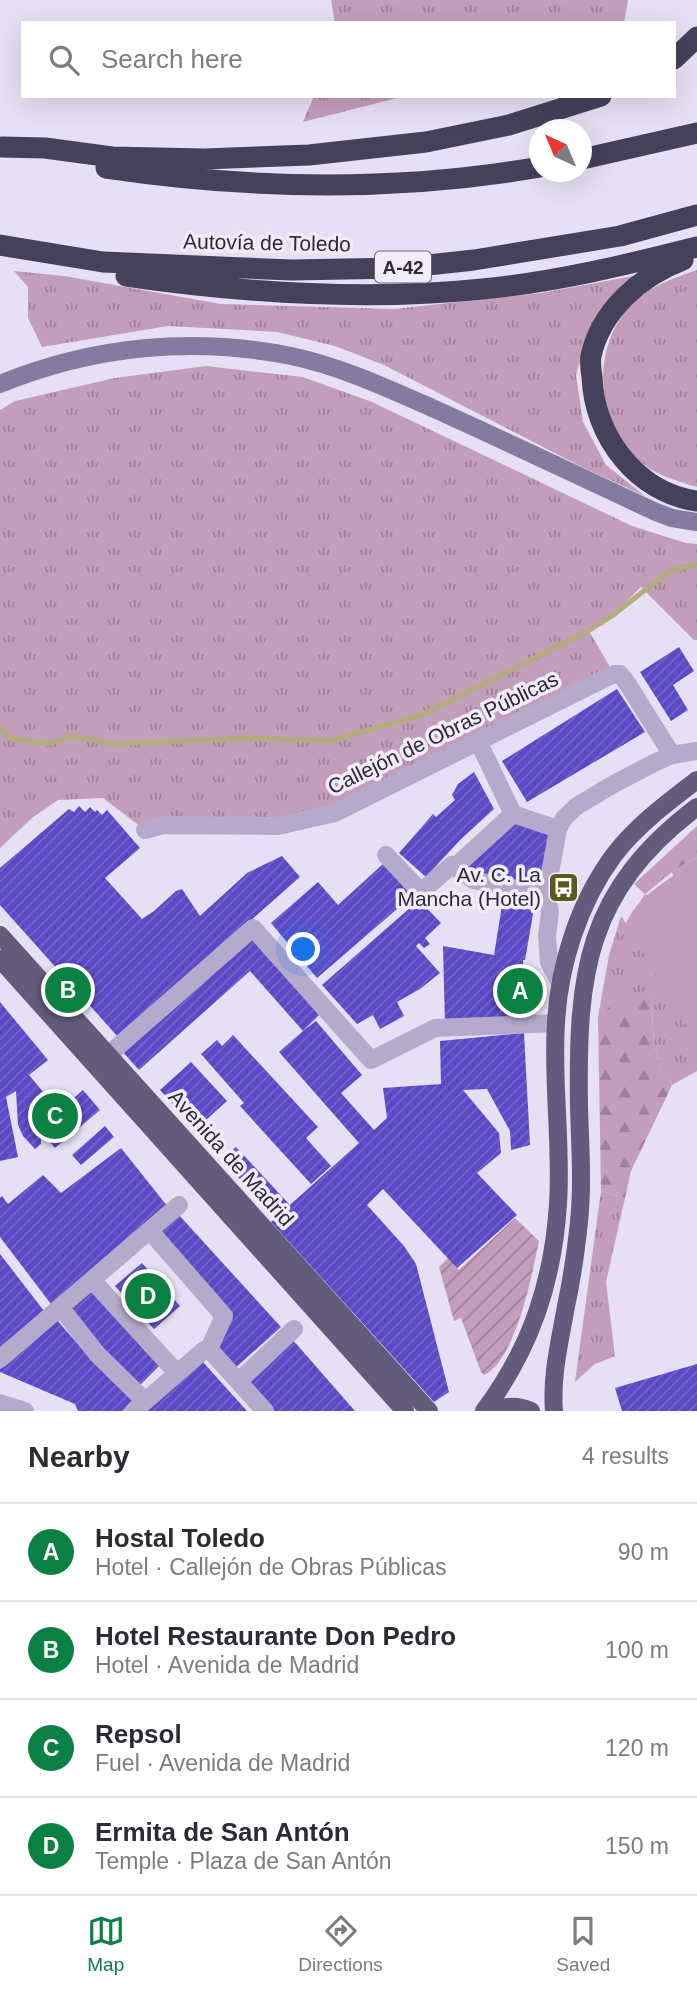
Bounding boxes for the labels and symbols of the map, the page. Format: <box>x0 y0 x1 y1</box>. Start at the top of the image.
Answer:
north arrow <box>529 119 592 182</box>
street label: Autovía de Toledo <box>183 230 351 255</box>
road number: A-42 <box>375 252 431 282</box>
street label: Callejón de Obras Públicas <box>324 667 562 798</box>
place label: Av. C. La Mancha (Hotel) <box>397 863 541 910</box>
bus stop icon: Av. C. La Mancha (Hotel) <box>547 870 581 904</box>
your location <box>286 932 320 966</box>
pin: B <box>45 964 91 1016</box>
pin: A <box>497 965 543 1017</box>
street label: Avenida de Madrid <box>164 1085 298 1230</box>
pin: C <box>32 1090 78 1142</box>
pin: D <box>125 1270 171 1322</box>

